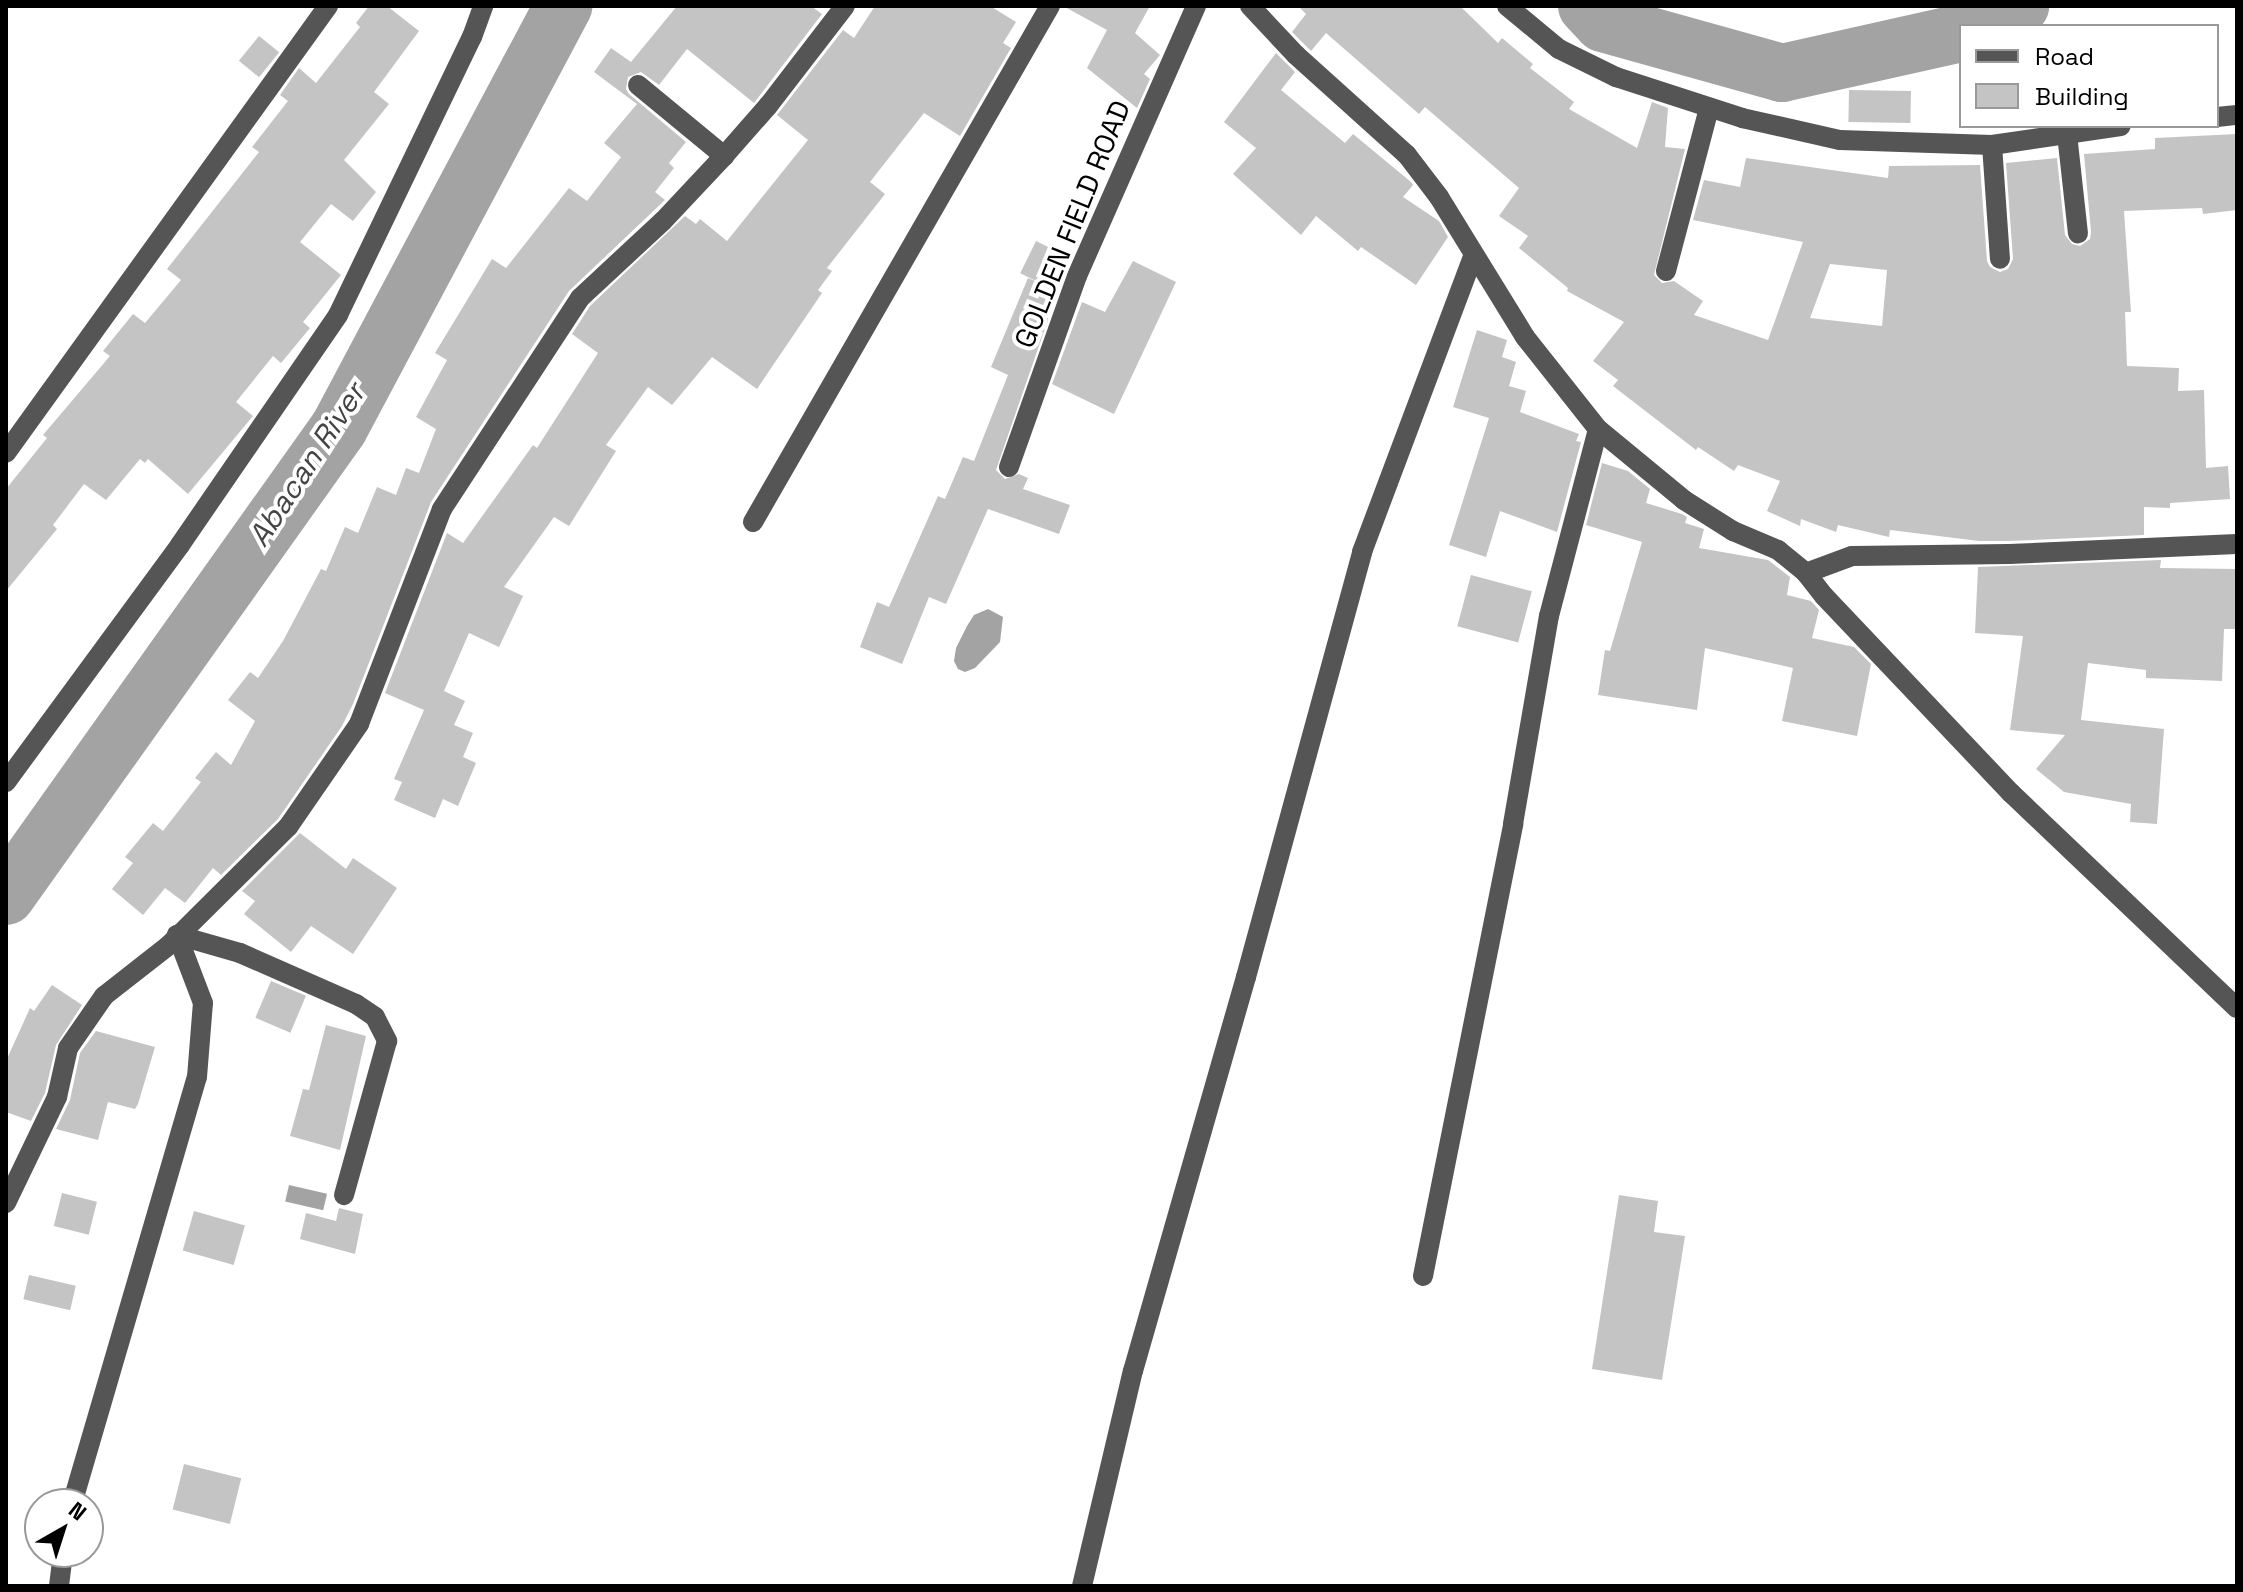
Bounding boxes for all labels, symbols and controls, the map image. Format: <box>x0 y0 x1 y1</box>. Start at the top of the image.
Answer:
legend <box>1959 24 2219 128</box>
text: Road <box>2035 41 2094 72</box>
text: Building <box>2035 81 2129 112</box>
street label: GOLDEN FIELD ROAD <box>1007 95 1137 353</box>
water label: Abacan River <box>241 377 373 553</box>
north arrow <box>24 1488 104 1568</box>
text: N <box>63 1495 92 1526</box>

